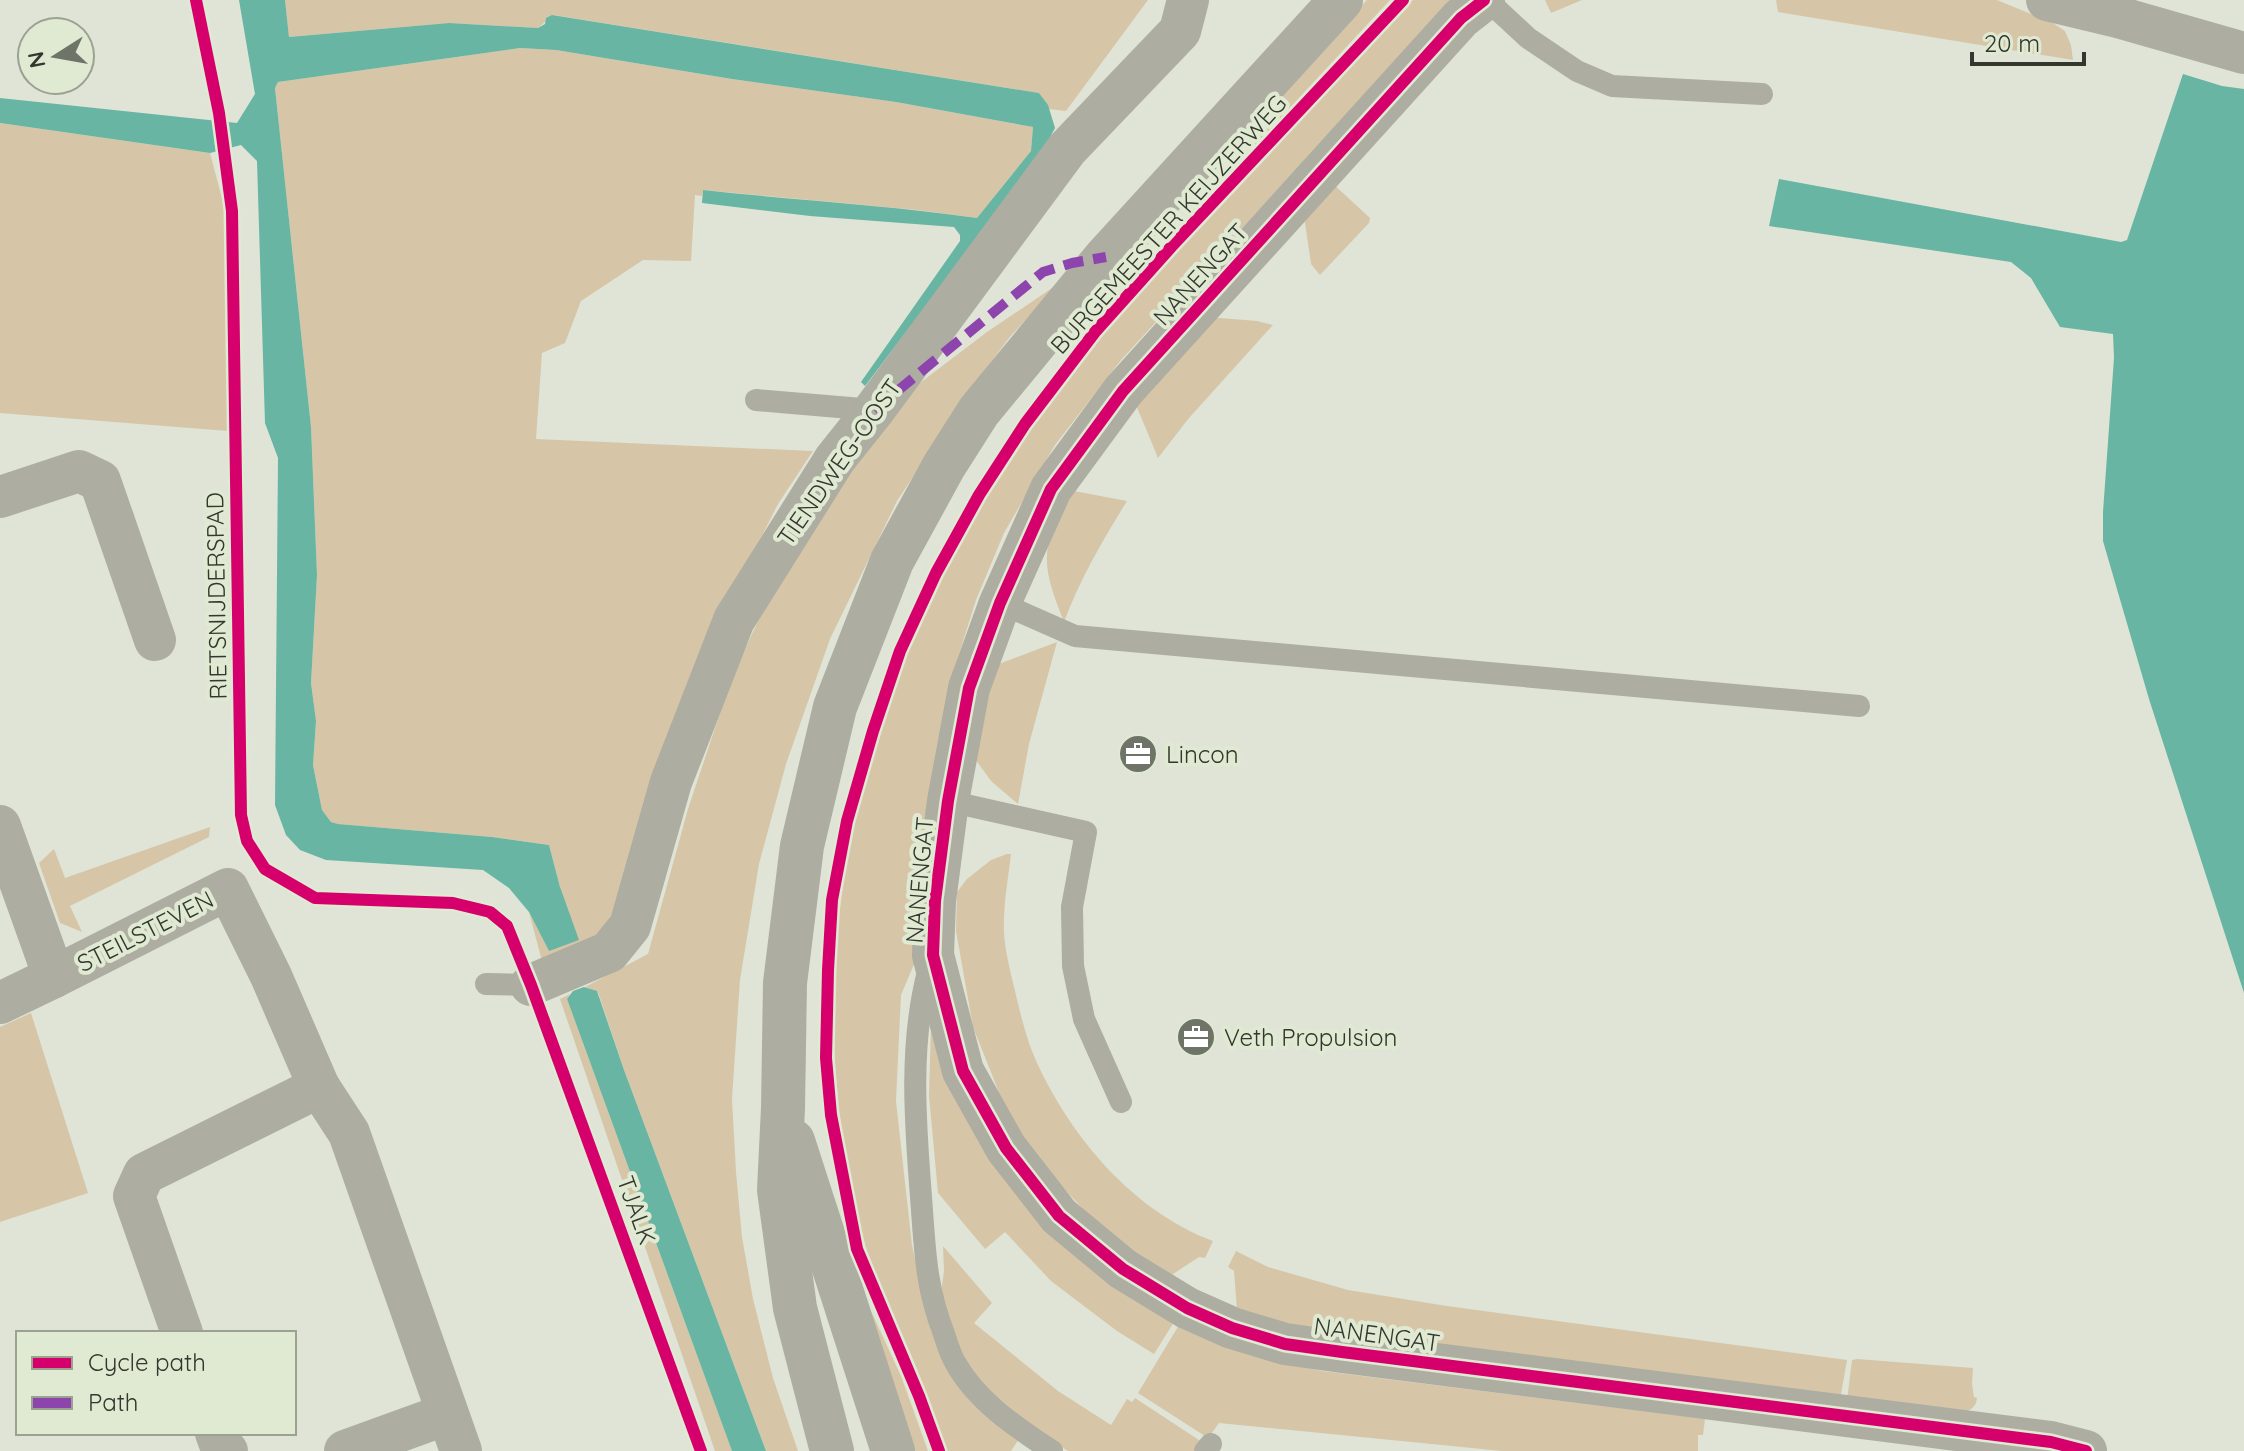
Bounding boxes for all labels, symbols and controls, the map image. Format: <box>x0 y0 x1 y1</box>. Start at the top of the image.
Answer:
north arrow <box>16 16 96 96</box>
scale bar <box>1972 16 2084 66</box>
text: 20 m <box>1984 28 2040 58</box>
text: N <box>21 49 52 70</box>
street label: BURGEMEESTER KEIJZERWEG <box>1044 88 1292 360</box>
street label: NANENGAT <box>1146 217 1254 331</box>
street label: TIENDWEG-OOST <box>770 373 908 551</box>
street label: RIETSNIJDERSPAD <box>199 492 233 700</box>
office icon: Lincon <box>1117 733 1159 775</box>
place label: Lincon <box>1166 739 1239 769</box>
street label: NANENGAT <box>899 815 939 945</box>
street label: STEILSTEVEN <box>72 884 218 978</box>
office icon: Veth Propulsion <box>1175 1016 1217 1058</box>
place label: Veth Propulsion <box>1224 1022 1397 1052</box>
street label: TJALK <box>611 1172 663 1248</box>
street label: NANENGAT <box>1312 1310 1442 1358</box>
legend <box>16 1331 296 1435</box>
text: Cycle path <box>88 1347 206 1377</box>
text: Path <box>88 1387 139 1417</box>

